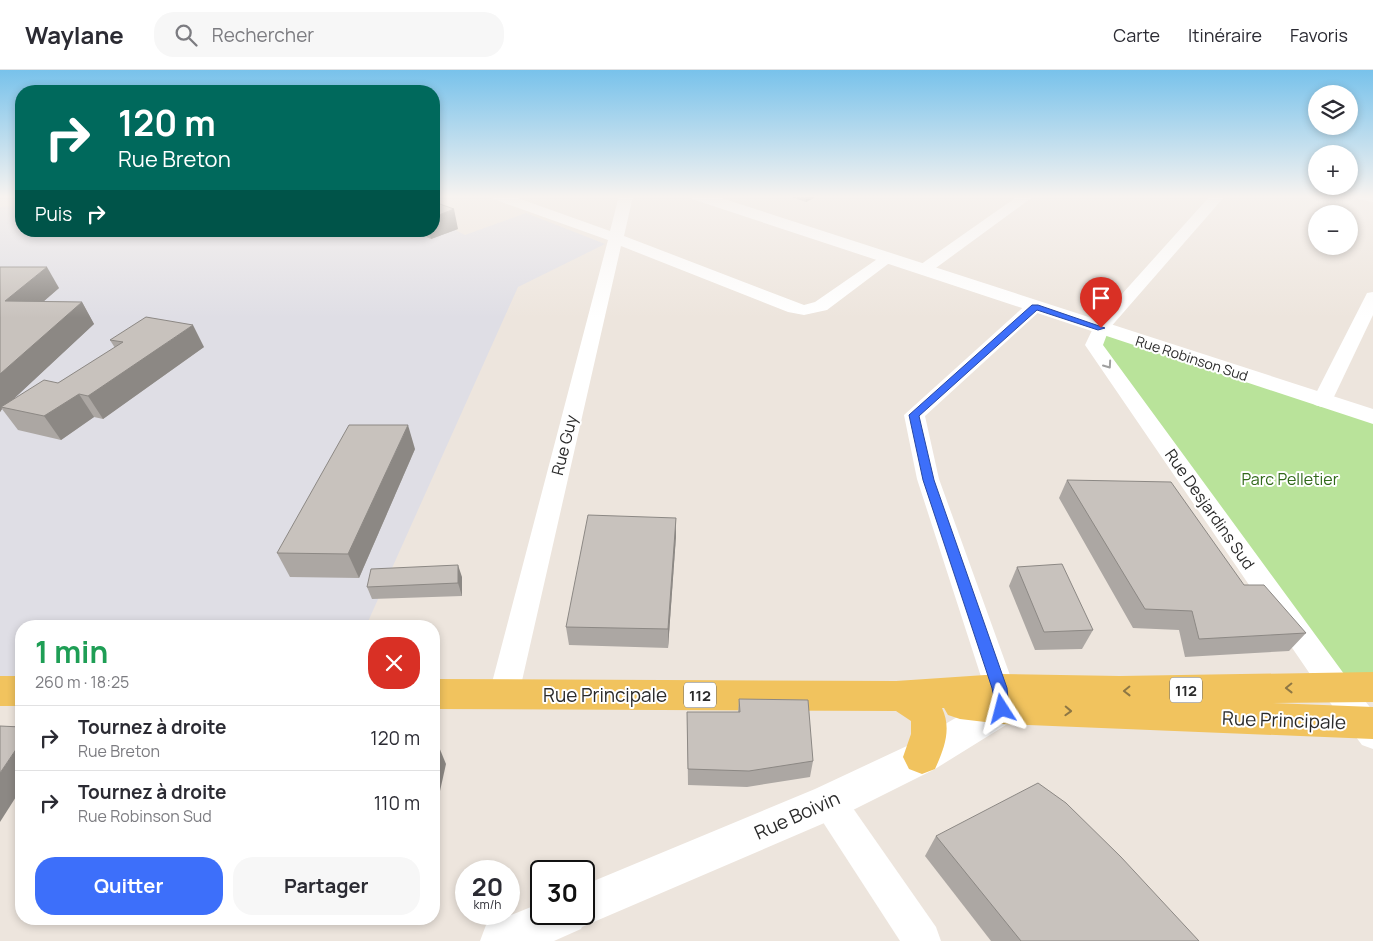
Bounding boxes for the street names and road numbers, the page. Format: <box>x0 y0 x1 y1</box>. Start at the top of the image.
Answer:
street label: Rue Robinson Sud <box>1133 331 1251 385</box>
street label: Rue Guy <box>546 412 582 477</box>
street label: Rue Desjardins Sud <box>1160 444 1260 574</box>
road number: 112 <box>1170 678 1202 702</box>
street label: Rue Principale <box>543 682 667 708</box>
road number: 112 <box>684 682 716 708</box>
street label: Rue Principale <box>1221 705 1347 735</box>
street label: Rue Boivin <box>750 785 844 845</box>

